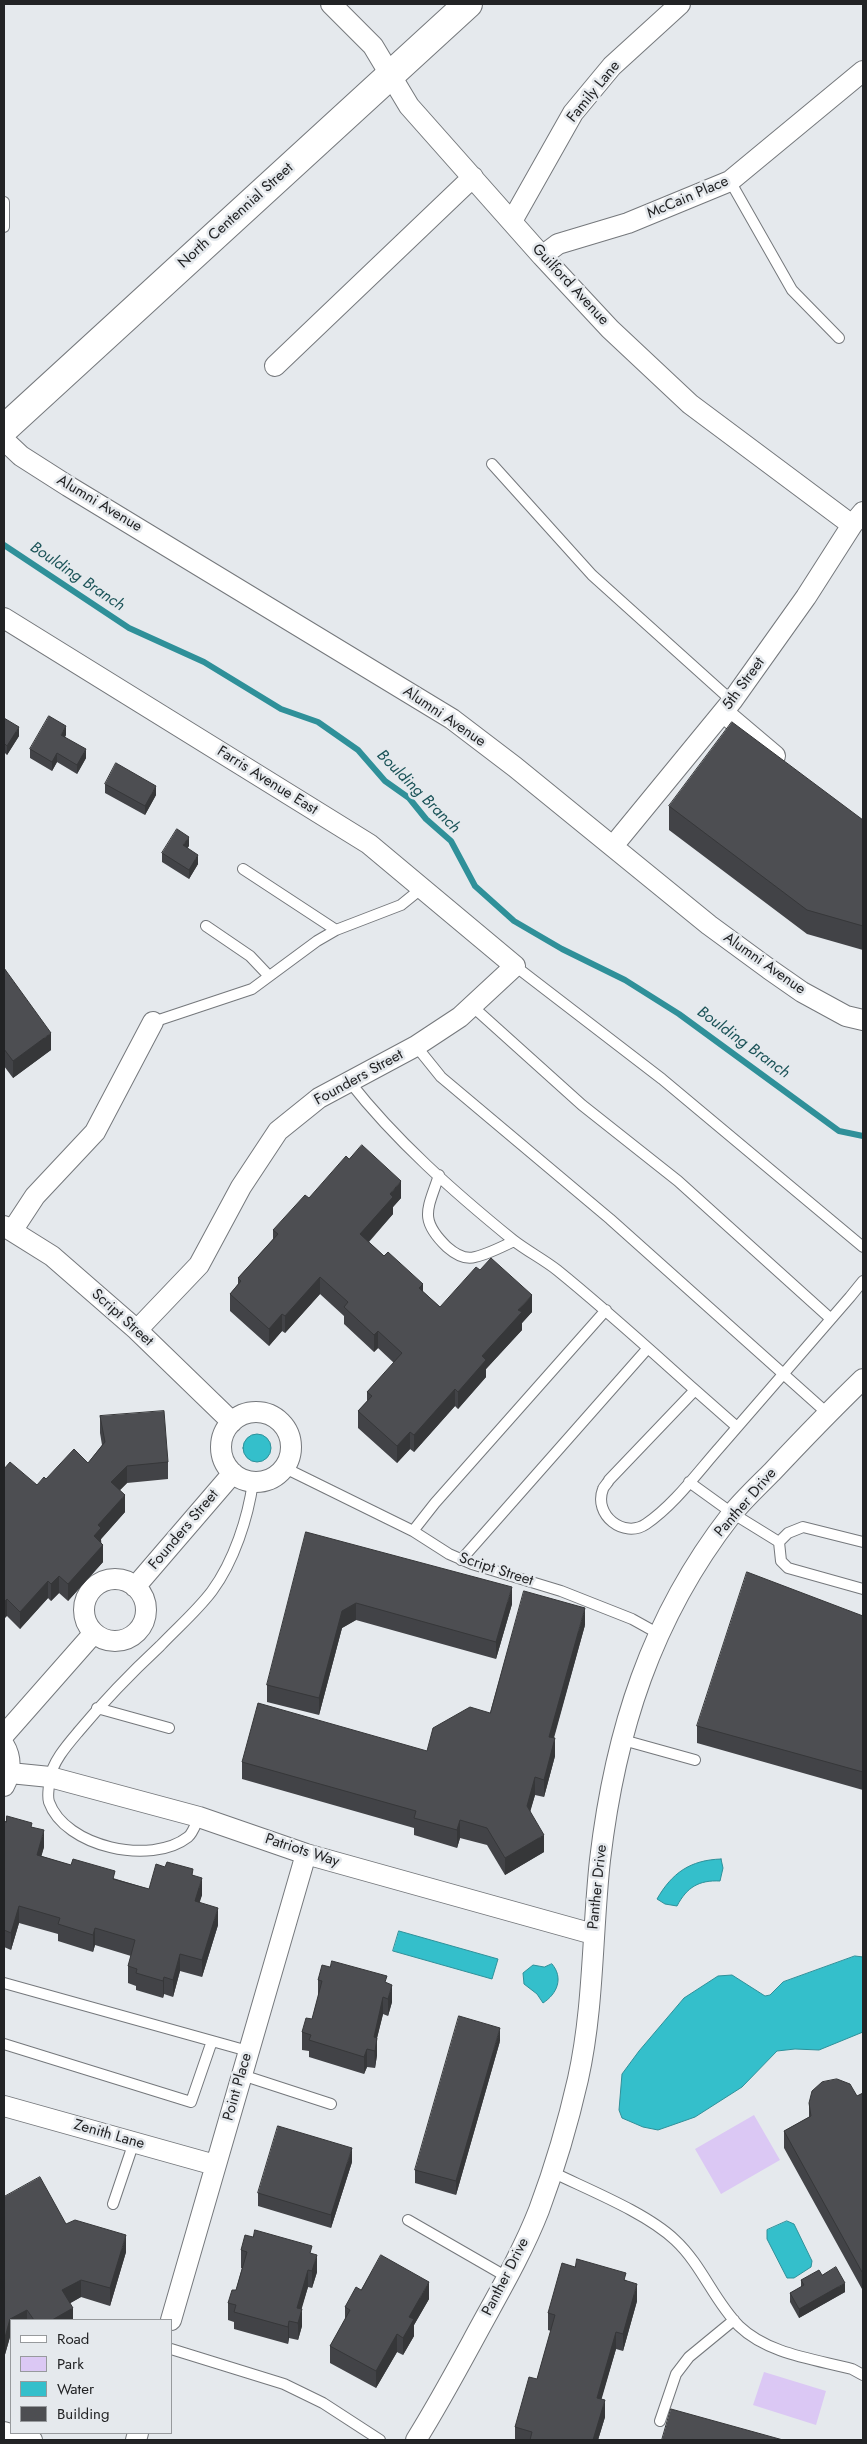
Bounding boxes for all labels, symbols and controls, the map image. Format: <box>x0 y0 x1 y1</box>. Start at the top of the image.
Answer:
street label: Family Lane <box>564 58 624 126</box>
street label: North Centennial Street <box>175 160 297 272</box>
street label: McCain Place <box>645 173 731 223</box>
street label: Guilford Avenue <box>528 241 612 329</box>
street label: Alumni Avenue <box>53 472 145 536</box>
water label: Boulding Branch <box>26 538 128 616</box>
street label: 5th Street <box>719 654 769 714</box>
street label: Alumni Avenue <box>399 683 489 751</box>
street label: Farris Avenue East <box>213 743 321 819</box>
water label: Boulding Branch <box>372 746 464 838</box>
street label: Alumni Avenue <box>720 929 808 999</box>
water label: Boulding Branch <box>693 1003 793 1083</box>
street label: Founders Street <box>311 1046 407 1110</box>
street label: Script Street <box>87 1286 157 1350</box>
street label: Panther Drive <box>711 1465 781 1541</box>
street label: Founders Street <box>145 1486 223 1574</box>
street label: Script Street <box>457 1550 535 1590</box>
street label: Patriots Way <box>263 1831 341 1871</box>
street label: Panther Drive <box>585 1844 611 1930</box>
street label: Point Place <box>220 2051 256 2123</box>
street label: Zenith Lane <box>72 2116 146 2154</box>
street label: Panther Drive <box>479 2235 533 2319</box>
legend <box>10 2319 172 2434</box>
text: Road <box>57 2328 89 2350</box>
text: Park <box>57 2353 84 2375</box>
text: Water <box>57 2378 94 2400</box>
text: Building <box>57 2403 109 2425</box>

